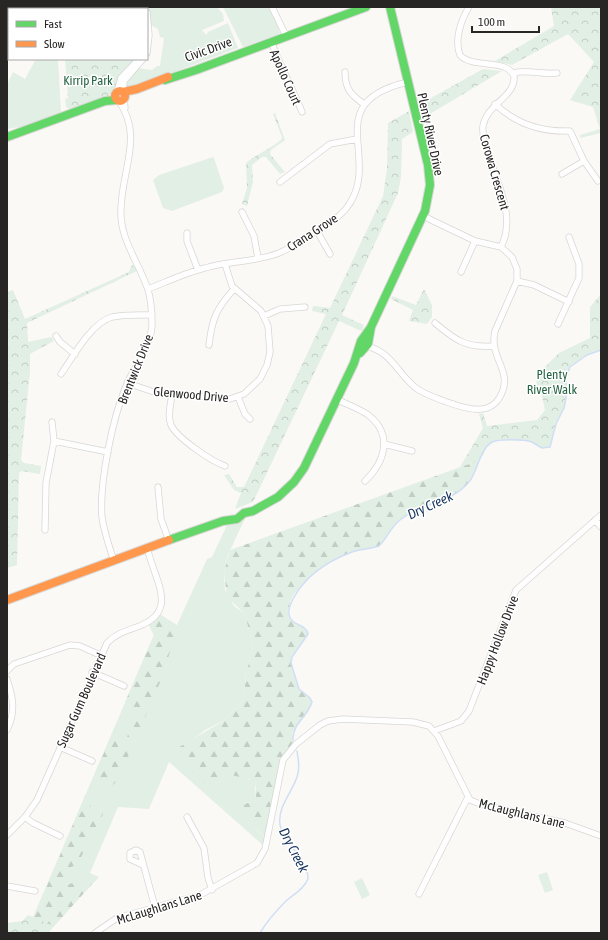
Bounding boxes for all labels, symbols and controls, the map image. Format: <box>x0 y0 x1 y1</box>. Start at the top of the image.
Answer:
legend <box>8 8 148 60</box>
scale bar <box>472 8 539 34</box>
text: 100 m <box>478 15 505 29</box>
text: Fast <box>44 17 62 31</box>
street label: Civic Drive <box>183 34 234 65</box>
text: Slow <box>44 37 65 51</box>
street label: Apollo Court <box>267 47 304 107</box>
park label: Kirrip Park <box>63 73 113 88</box>
street label: Plenty River Drive <box>414 91 447 177</box>
street label: Corowa Crescent <box>477 132 513 212</box>
street label: Crana Grove <box>284 210 341 254</box>
street label: Brentwick Drive <box>115 332 156 406</box>
park label: Plenty River Walk <box>527 367 578 397</box>
street label: Glenwood Drive <box>153 384 229 405</box>
water label: Dry Creek <box>405 487 456 522</box>
street label: Happy Hollow Drive <box>474 593 521 687</box>
street label: Sugar Gum Boulevard <box>54 651 109 750</box>
street label: McLaughlans Lane <box>477 796 567 831</box>
water label: Dry Creek <box>276 825 312 876</box>
street label: McLaughlans Lane <box>115 887 204 928</box>

